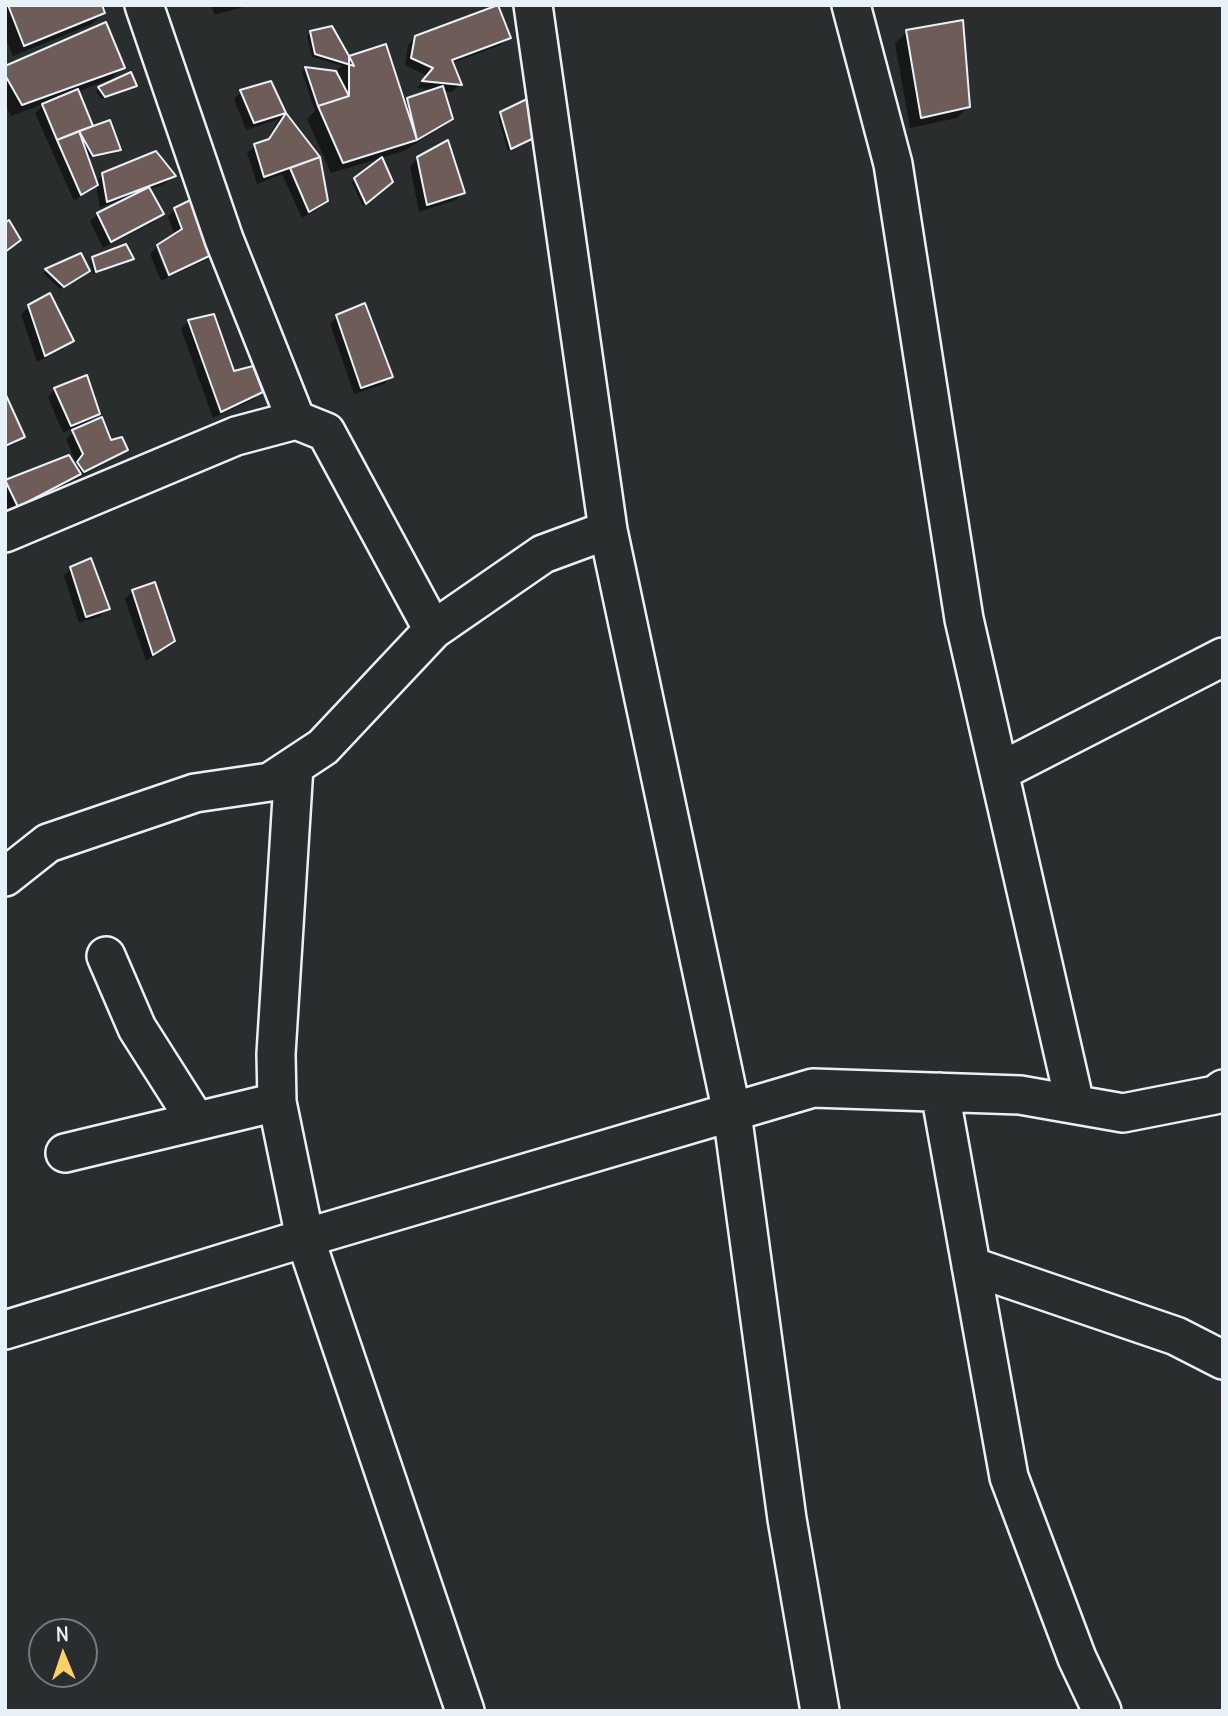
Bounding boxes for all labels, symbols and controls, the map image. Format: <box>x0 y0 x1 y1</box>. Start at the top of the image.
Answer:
north arrow <box>28 1618 98 1688</box>
text: N <box>55 1622 69 1646</box>

